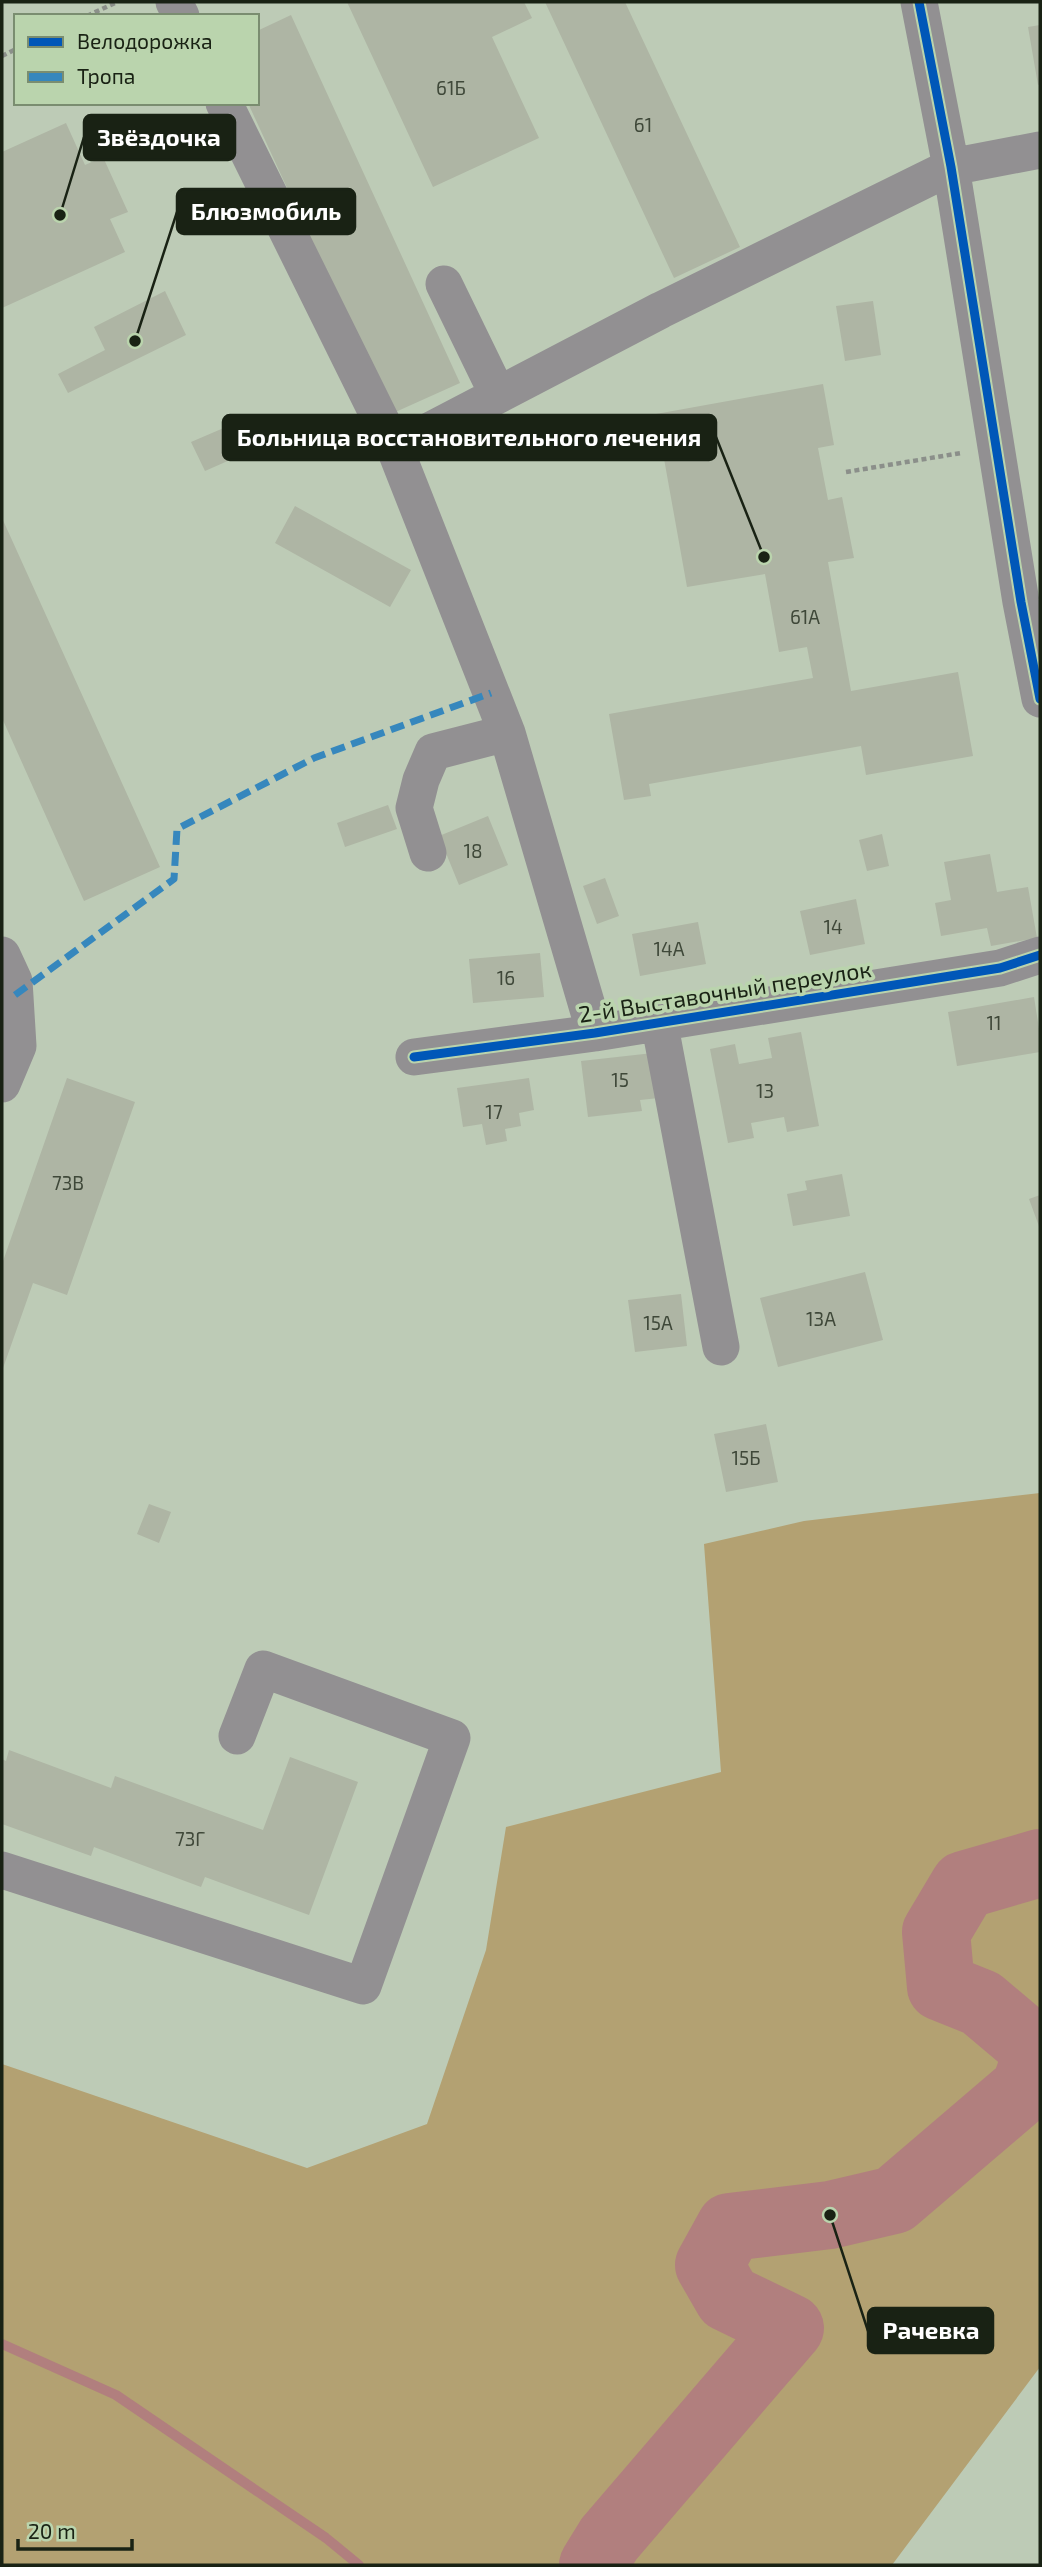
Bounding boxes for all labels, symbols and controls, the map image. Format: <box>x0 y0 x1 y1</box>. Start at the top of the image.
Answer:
legend <box>14 14 259 105</box>
text: Велодорожка <box>77 28 213 53</box>
text: Тропа <box>77 63 135 88</box>
house number: 61Б <box>436 76 466 99</box>
house number: 61 <box>634 113 652 136</box>
callout: Звёздочка <box>84 115 235 160</box>
text: Звёздочка <box>97 122 221 151</box>
callout: Блюзмобиль <box>177 189 355 234</box>
text: Блюзмобиль <box>191 196 341 225</box>
callout: Больница восстановительного лечения <box>223 415 716 460</box>
text: Больница восстановительного лечения <box>237 422 701 451</box>
house number: 61А <box>790 605 820 628</box>
house number: 18 <box>463 839 483 862</box>
house number: 14 <box>823 915 843 938</box>
house number: 14А <box>653 937 685 960</box>
street label: 2-й Выставочный переулок <box>576 954 873 1029</box>
house number: 16 <box>497 966 515 989</box>
house number: 11 <box>986 1011 1002 1034</box>
house number: 15 <box>611 1068 629 1091</box>
house number: 13 <box>756 1079 774 1102</box>
house number: 17 <box>485 1100 503 1123</box>
house number: 73В <box>52 1171 84 1194</box>
house number: 13А <box>806 1307 836 1330</box>
house number: 15А <box>643 1311 673 1334</box>
house number: 15Б <box>731 1446 761 1469</box>
house number: 73Г <box>175 1827 205 1850</box>
callout: Рачевка <box>868 2308 993 2353</box>
text: Рачевка <box>883 2315 979 2344</box>
scale bar <box>18 2508 131 2552</box>
text: 20 m <box>28 2518 76 2543</box>

